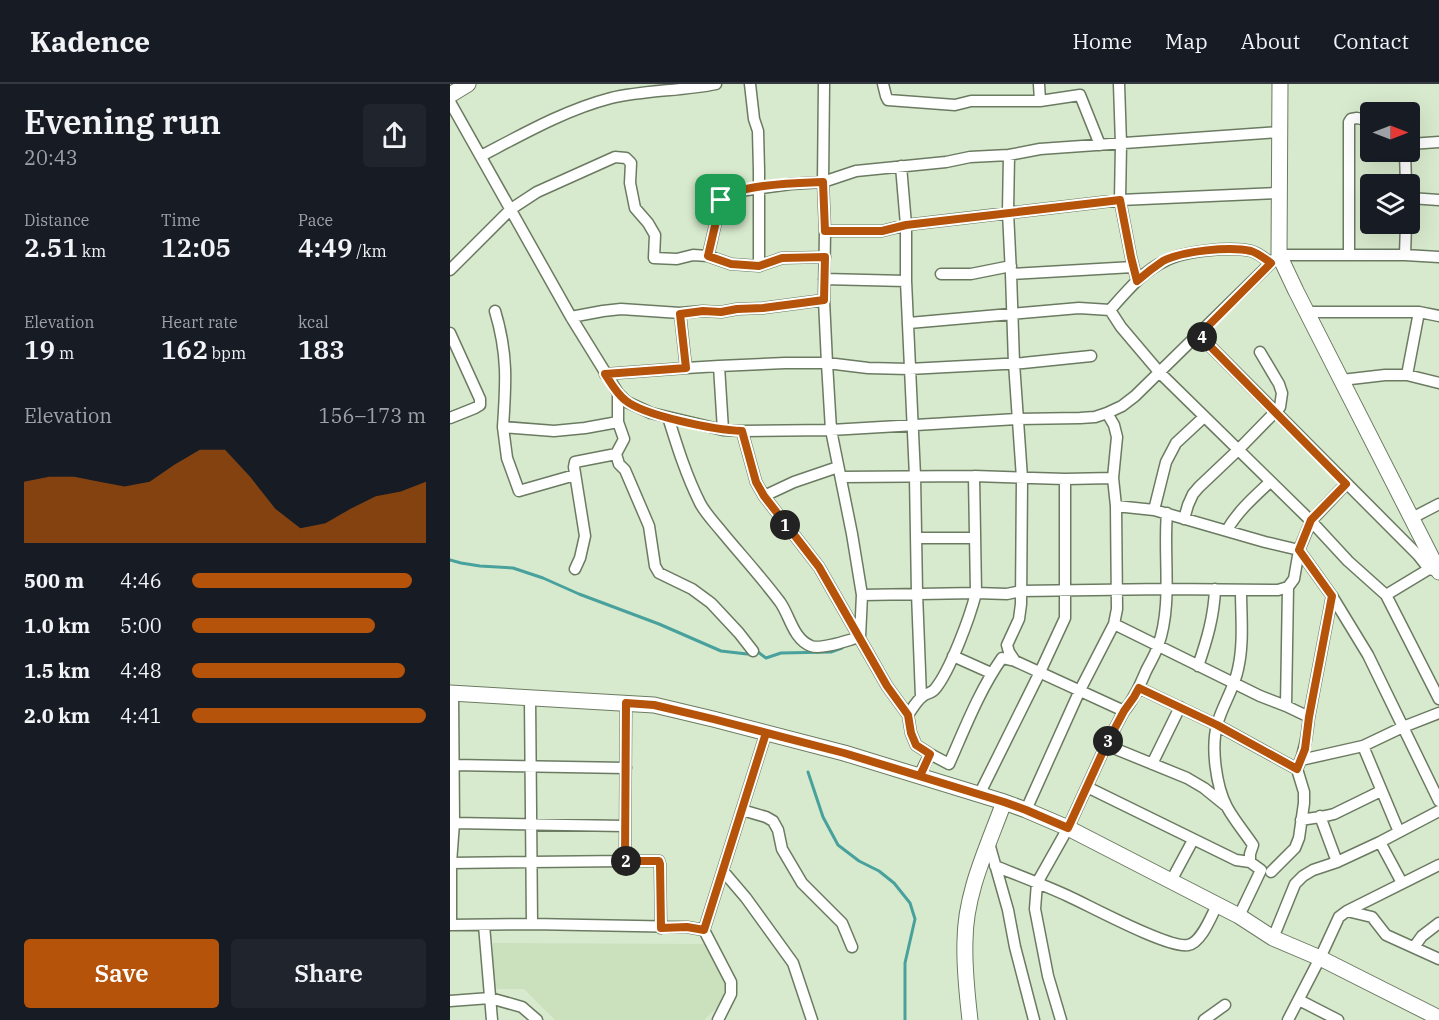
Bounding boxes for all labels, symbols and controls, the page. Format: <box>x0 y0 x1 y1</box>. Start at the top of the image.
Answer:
text: Kadence <box>30 23 150 60</box>
text: Home <box>1072 27 1132 55</box>
text: Map <box>1165 27 1208 55</box>
text: About <box>1241 27 1300 55</box>
text: Contact <box>1333 27 1409 55</box>
text: Evening run <box>24 100 221 143</box>
north arrow <box>1360 102 1420 162</box>
map controls <box>1360 102 1420 234</box>
button: share <box>363 104 426 167</box>
text: 20:43 <box>24 144 78 171</box>
pin <box>695 174 746 225</box>
button: layers <box>1360 174 1420 234</box>
icon: arrive <box>704 183 737 216</box>
text: Distance <box>24 210 89 230</box>
text: Time <box>161 210 200 230</box>
text: Pace <box>298 210 333 230</box>
text: 2.51 <box>24 230 78 264</box>
text: 12:05 <box>161 230 231 264</box>
text: 4:49 <box>298 230 353 264</box>
text: km <box>78 241 106 261</box>
text: /km <box>353 241 387 261</box>
text: Elevation <box>24 312 94 332</box>
text: Heart rate <box>161 312 238 332</box>
text: kcal <box>298 312 329 332</box>
pin: 4 <box>1187 322 1217 352</box>
text: 4 <box>1197 327 1207 347</box>
text: 19 <box>24 332 55 366</box>
text: 162 <box>161 332 208 366</box>
text: 183 <box>298 332 345 366</box>
text: m <box>55 343 74 363</box>
text: bpm <box>208 343 246 363</box>
text: Elevation <box>24 402 112 429</box>
text: 156–173 m <box>319 402 426 429</box>
pin: 1 <box>770 510 800 540</box>
text: 1 <box>780 515 790 535</box>
text: 500 m <box>24 567 84 594</box>
text: 4:46 <box>120 567 162 594</box>
text: 1.0 km <box>24 612 90 639</box>
text: 5:00 <box>120 612 162 639</box>
text: 1.5 km <box>24 657 90 684</box>
text: 4:48 <box>120 657 162 684</box>
text: 2.0 km <box>24 702 90 729</box>
text: 4:41 <box>120 702 162 729</box>
pin: 3 <box>1093 726 1123 756</box>
text: 3 <box>1103 731 1113 751</box>
pin: 2 <box>611 846 641 876</box>
text: 2 <box>621 851 631 871</box>
button: Save <box>24 939 219 1008</box>
button: Share <box>231 939 426 1008</box>

